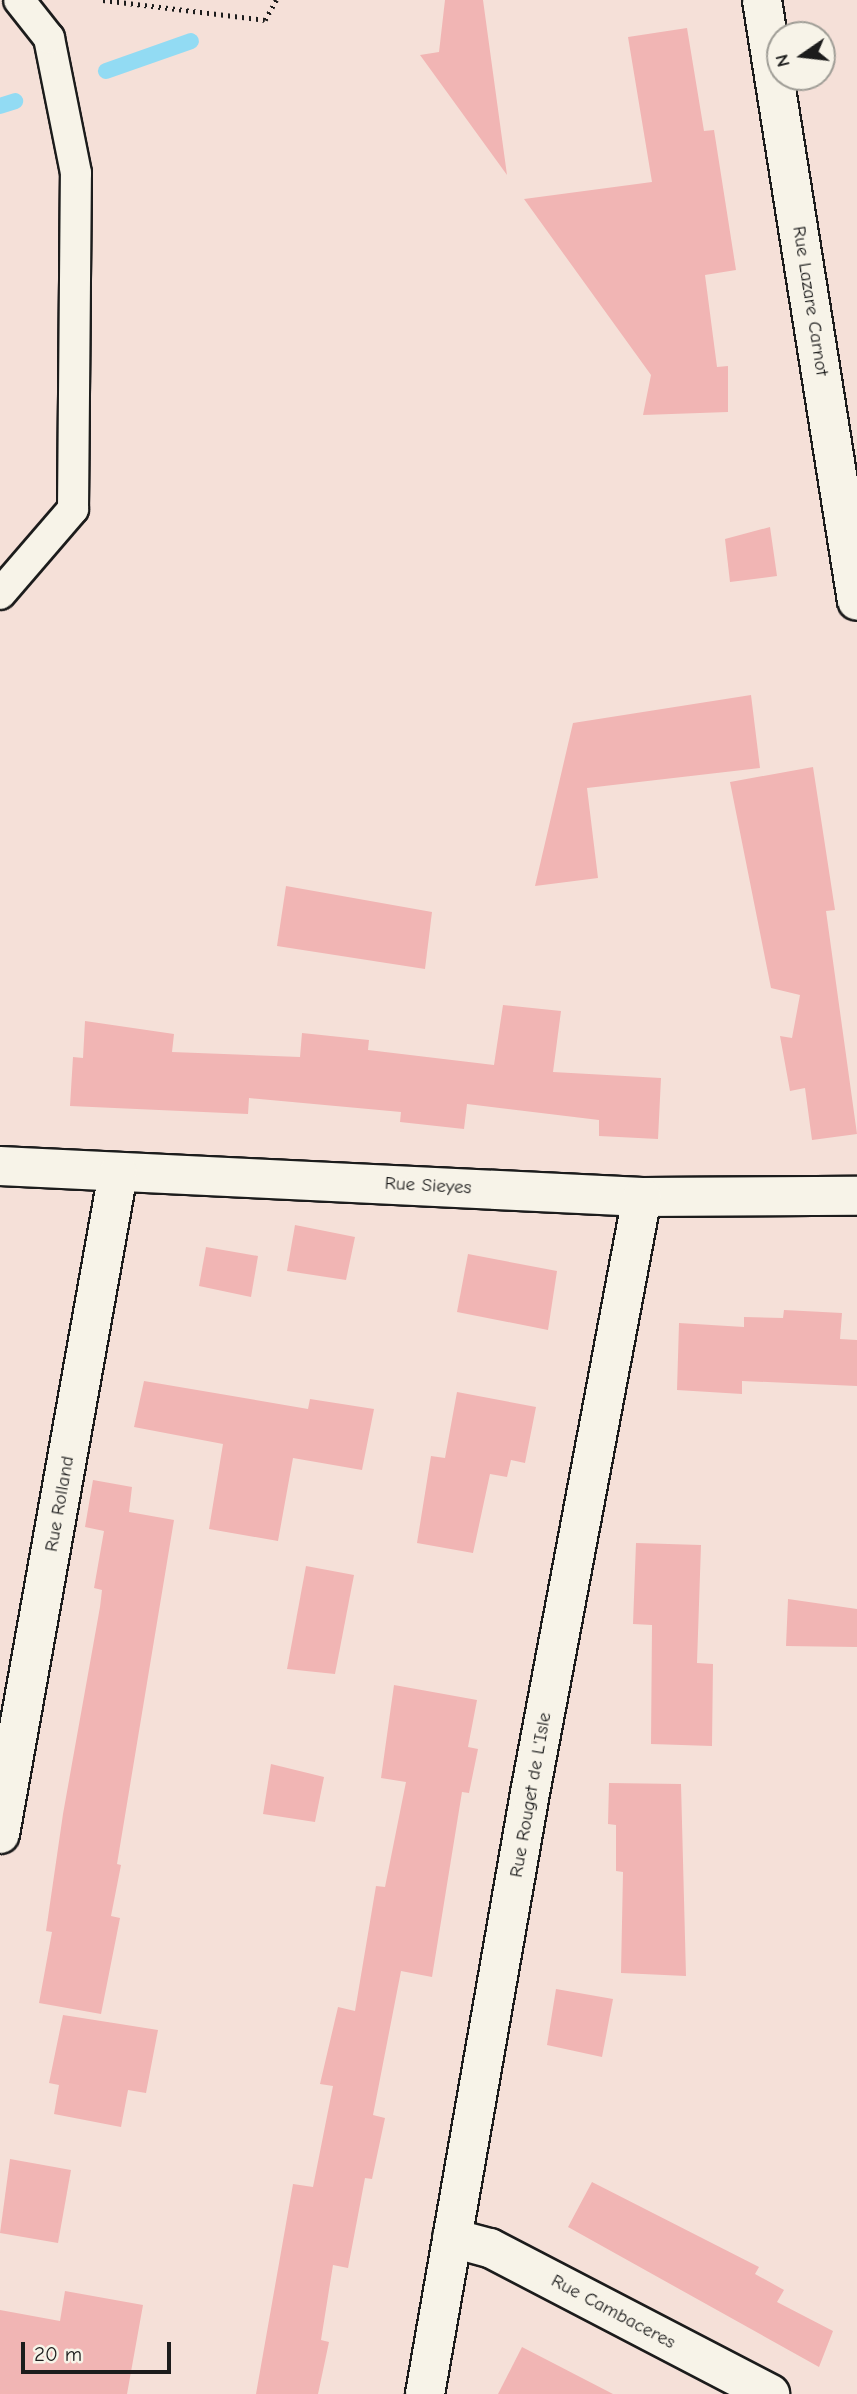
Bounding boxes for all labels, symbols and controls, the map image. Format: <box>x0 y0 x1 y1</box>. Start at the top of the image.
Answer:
north arrow <box>766 21 836 91</box>
text: N <box>770 52 795 69</box>
street label: Rue Lazare Carnot <box>787 224 833 378</box>
street label: Rue Sieyes <box>384 1172 472 1200</box>
street label: Rue Rolland <box>40 1454 80 1554</box>
street label: Rue Rouget de L'Isle <box>505 1711 557 1879</box>
street label: Rue Cambaceres <box>547 2270 679 2354</box>
scale bar <box>24 2328 175 2372</box>
text: 20 m <box>34 2342 82 2366</box>

